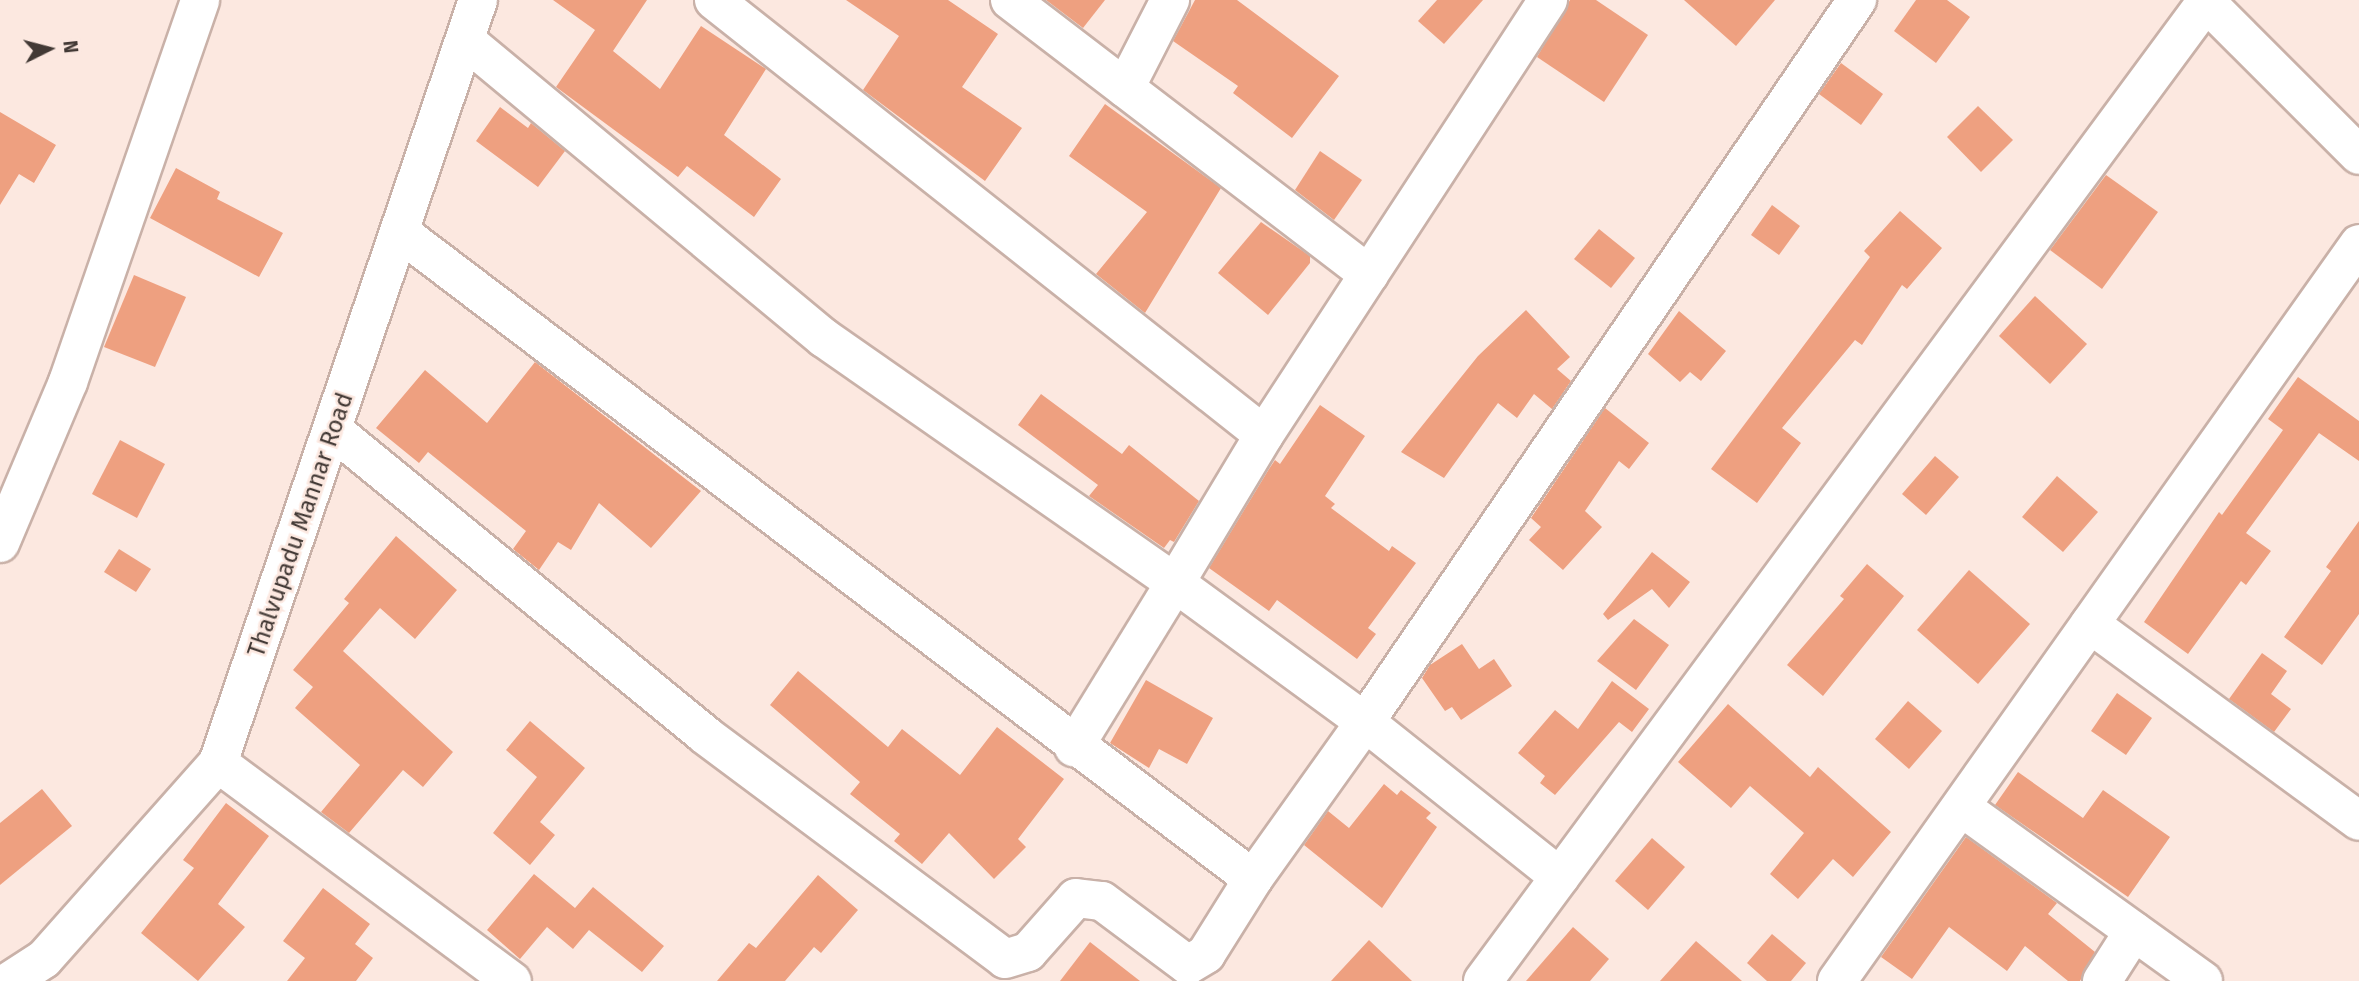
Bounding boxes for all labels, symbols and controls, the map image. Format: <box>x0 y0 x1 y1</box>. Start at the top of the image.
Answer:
north arrow <box>14 14 84 84</box>
text: N <box>58 39 82 54</box>
street label: Thalvupadu Mannar Road <box>242 389 360 661</box>

